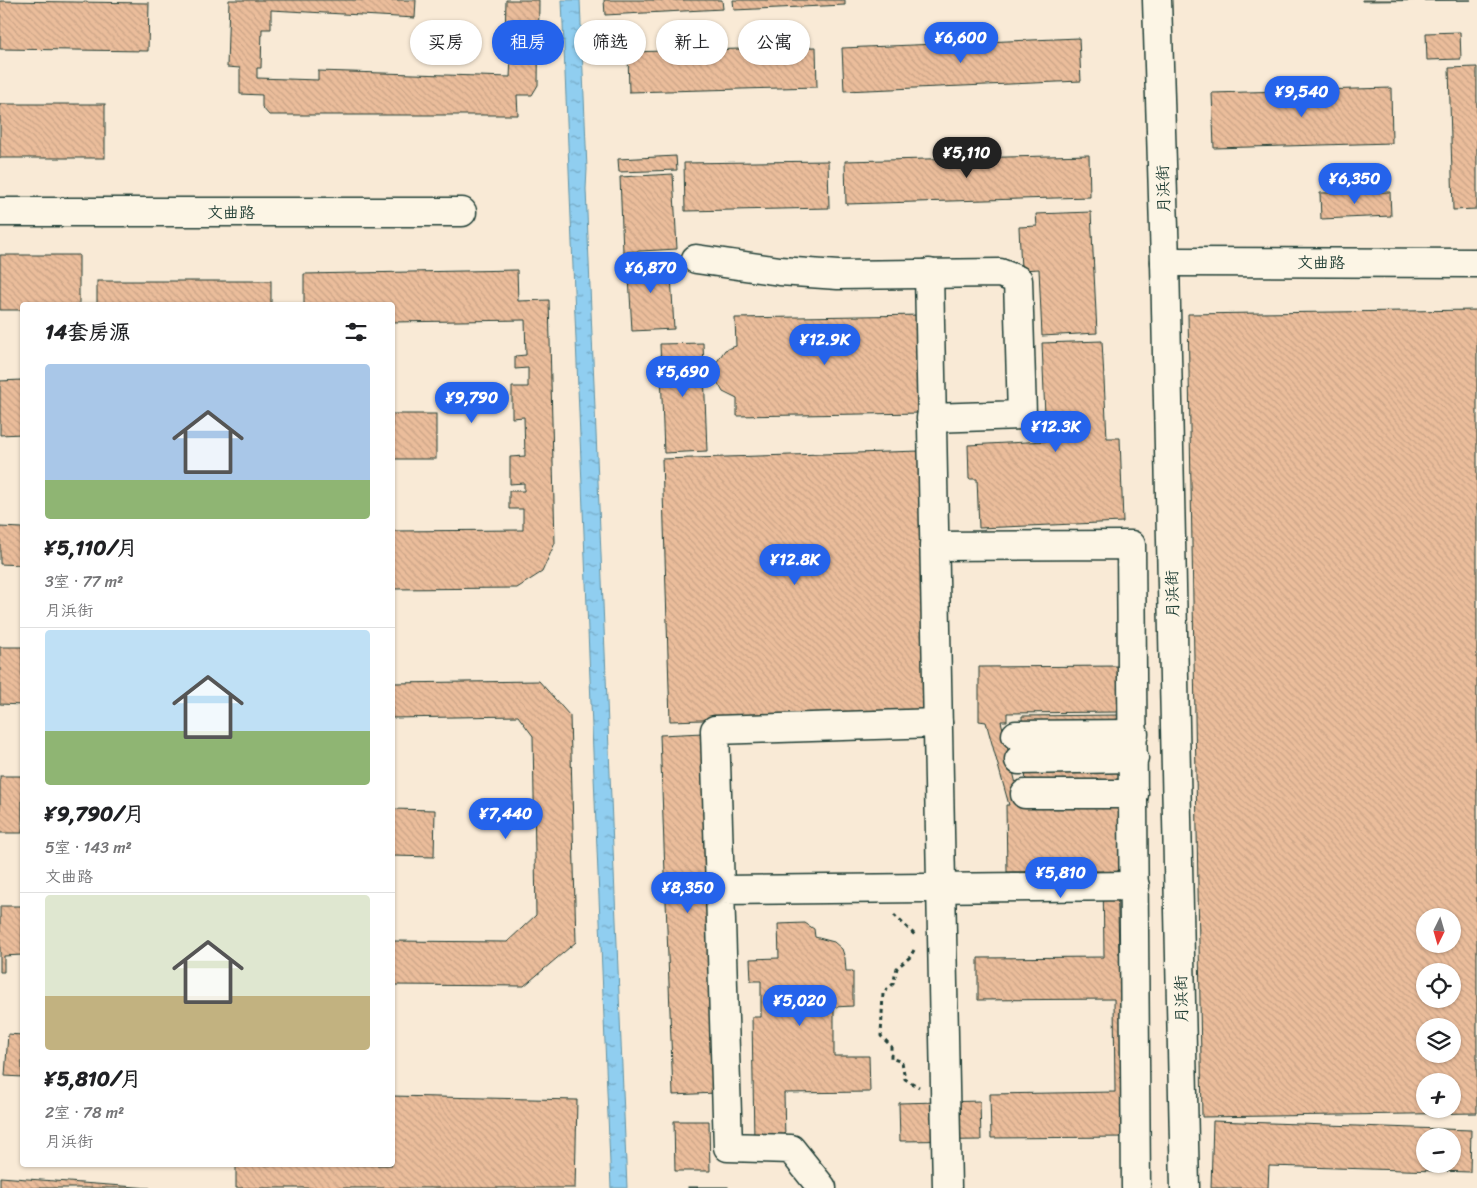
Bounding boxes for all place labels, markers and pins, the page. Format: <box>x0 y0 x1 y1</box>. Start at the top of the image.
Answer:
pin: ¥6,600 <box>920 22 1002 64</box>
pin: ¥9,540 <box>1261 76 1343 118</box>
pin: ¥5,110 <box>926 136 1008 179</box>
pin: ¥6,350 <box>1314 162 1396 205</box>
pin: ¥6,870 <box>610 252 692 294</box>
pin: ¥12.9K <box>784 324 866 366</box>
pin: ¥5,690 <box>642 356 724 398</box>
pin: ¥9,790 <box>431 382 513 424</box>
pin: ¥12.3K <box>1015 410 1097 453</box>
pin: ¥12.8K <box>754 544 836 586</box>
pin: ¥7,440 <box>465 798 547 840</box>
pin: ¥5,810 <box>1020 856 1102 899</box>
pin: ¥8,350 <box>647 872 729 914</box>
pin: ¥5,020 <box>759 984 841 1027</box>

